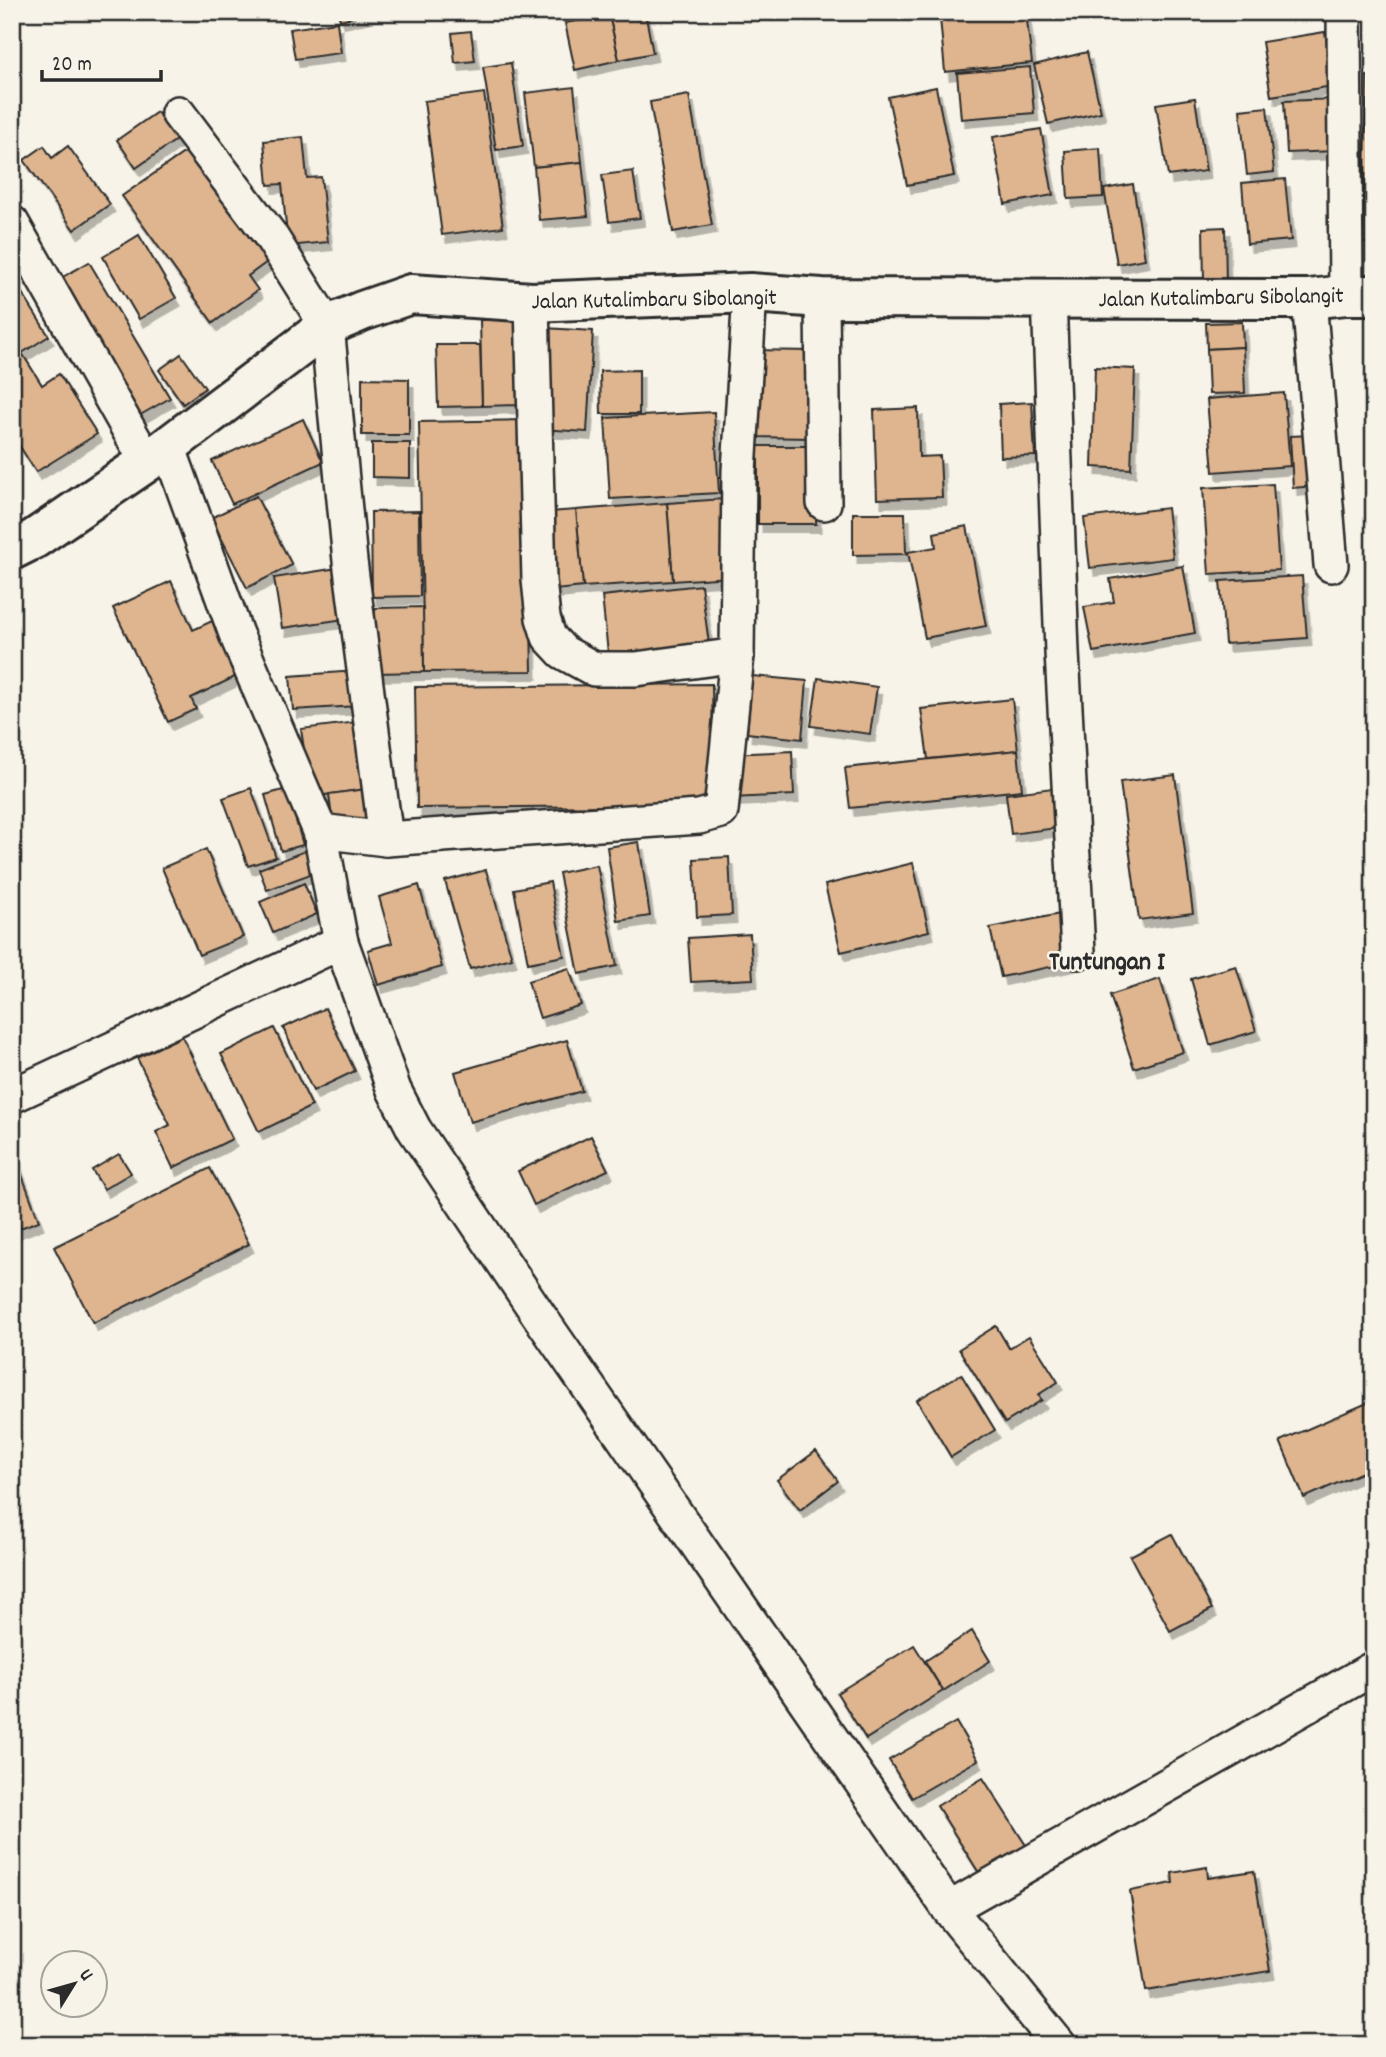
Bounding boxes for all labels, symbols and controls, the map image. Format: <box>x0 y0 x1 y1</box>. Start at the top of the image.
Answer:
scale bar <box>42 38 161 82</box>
text: 20 m <box>52 51 92 81</box>
street label: Jalan Kutalimbaru Sibolangit <box>1098 281 1344 318</box>
street label: Jalan Kutalimbaru Sibolangit <box>531 283 777 320</box>
district label: Tuntungan I <box>1049 945 1166 982</box>
north arrow <box>38 1948 108 2018</box>
text: U <box>71 1964 98 1988</box>

